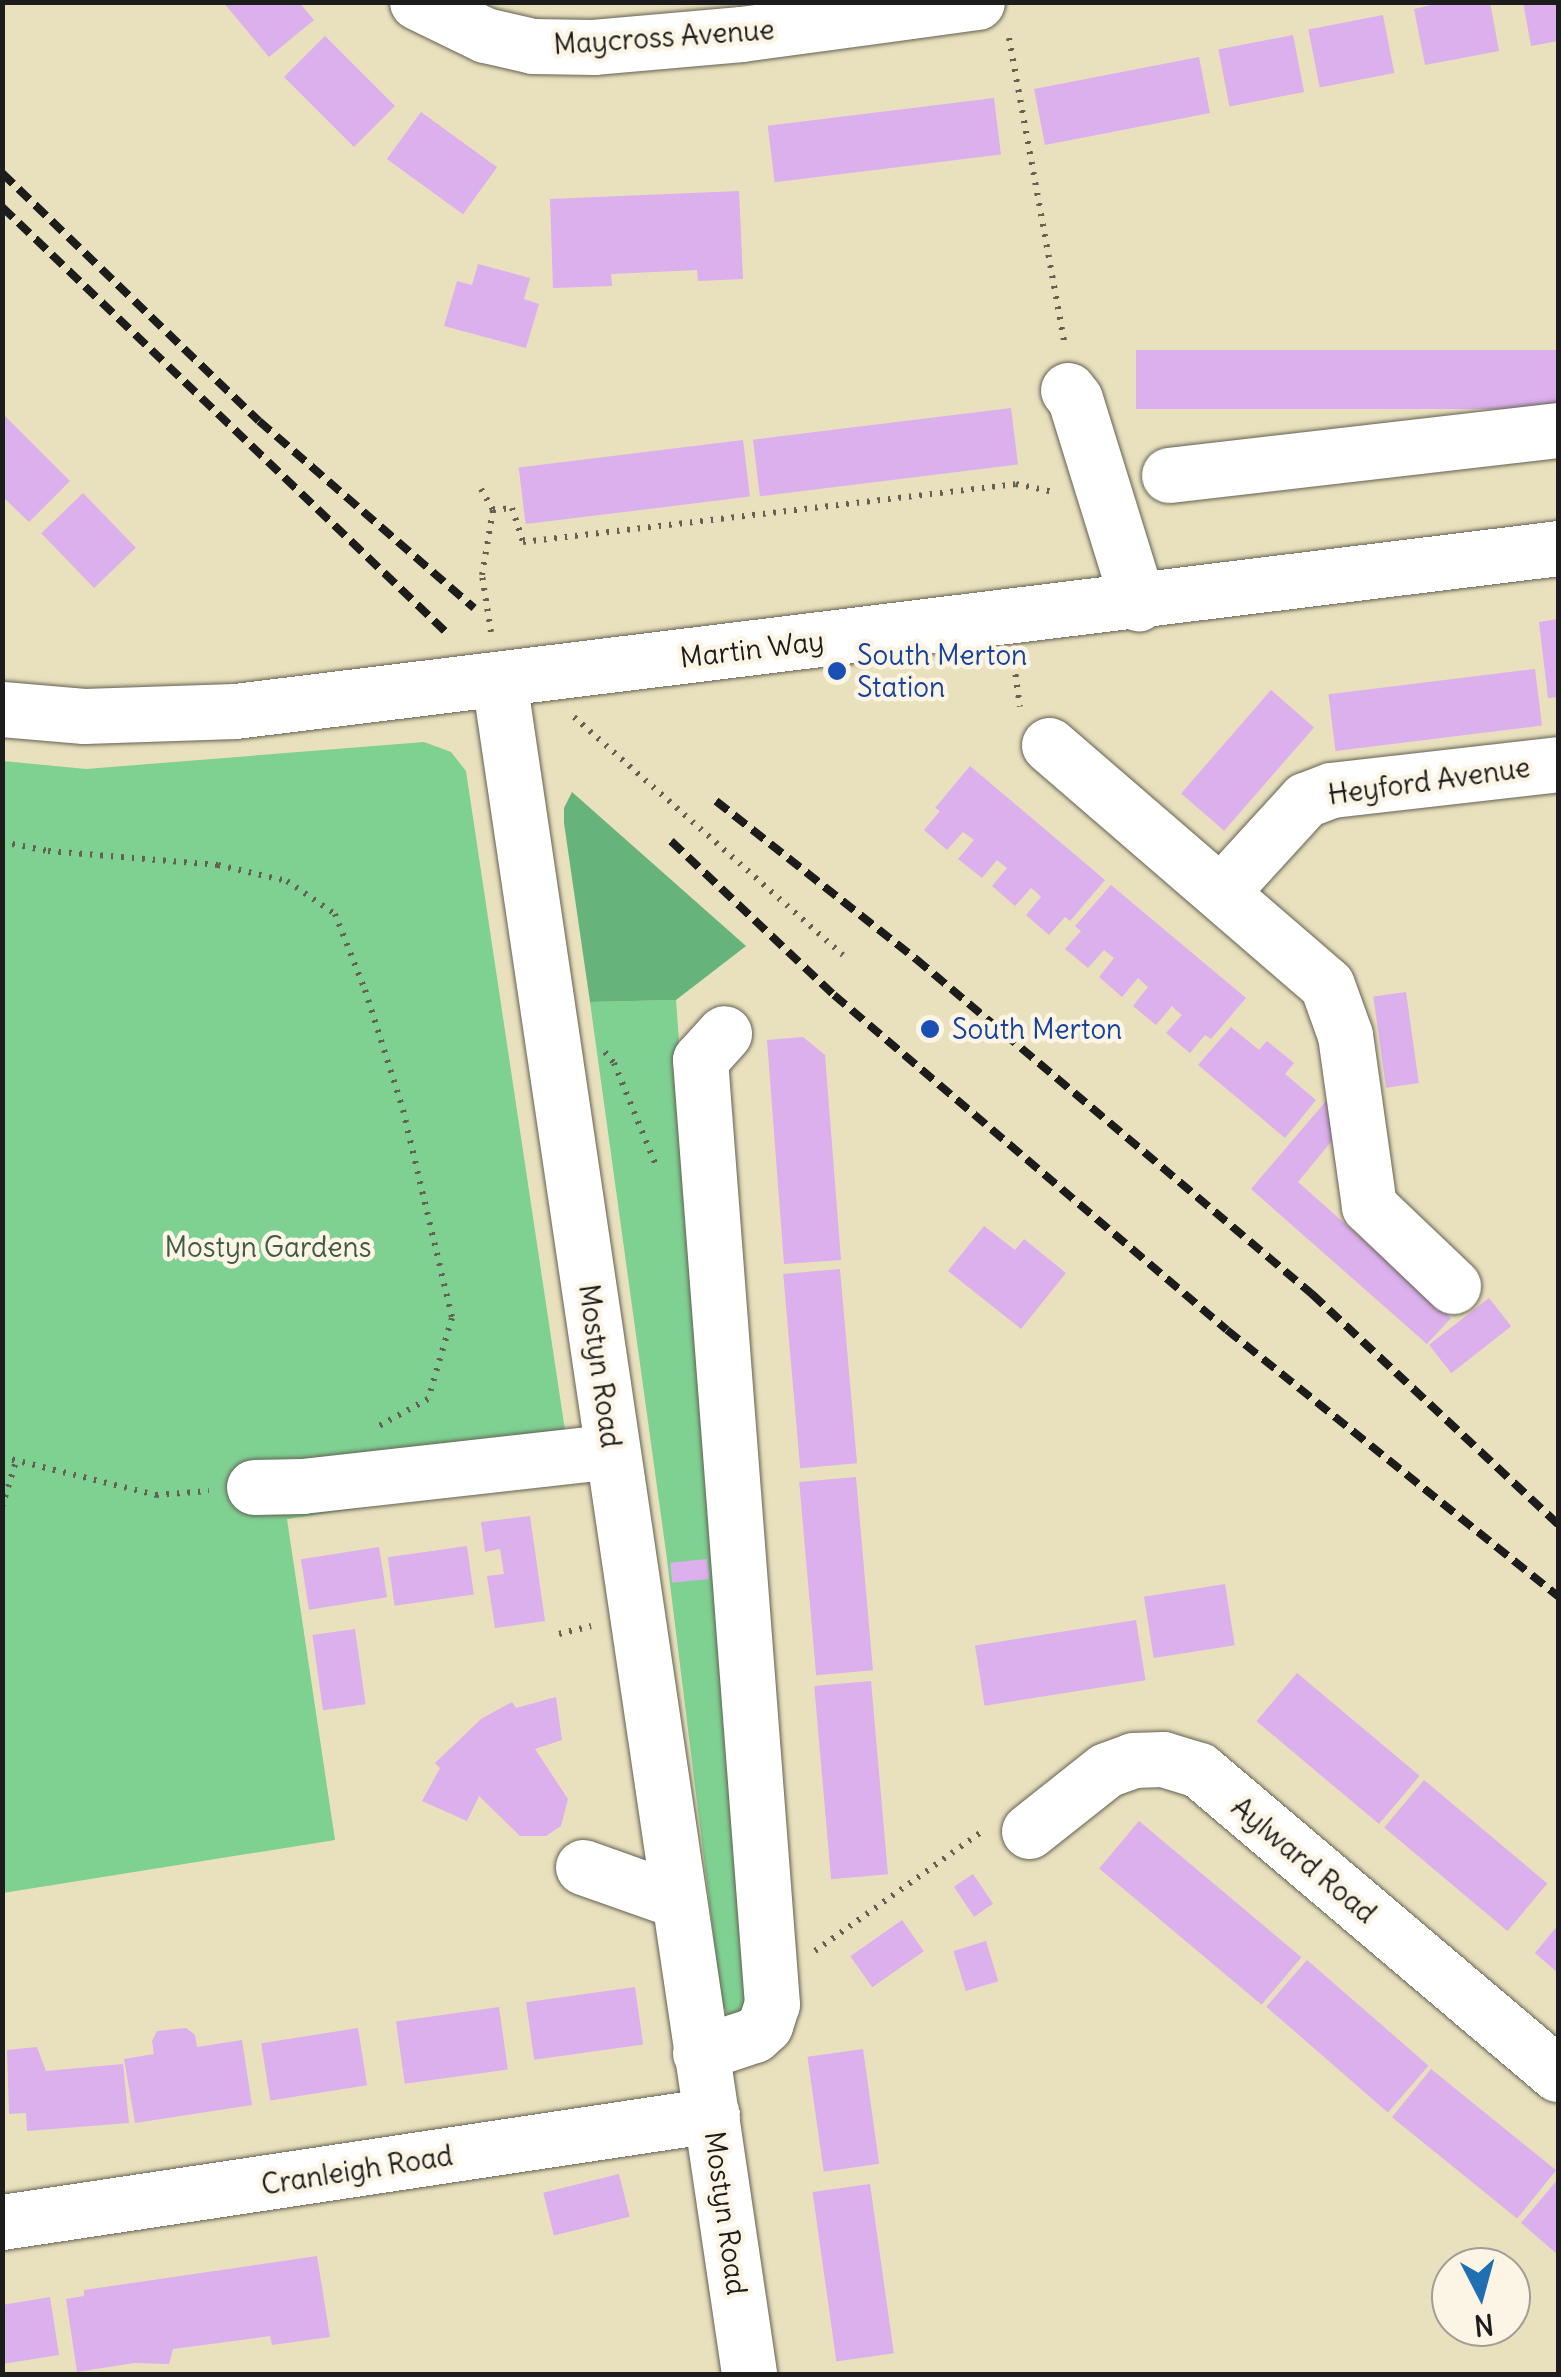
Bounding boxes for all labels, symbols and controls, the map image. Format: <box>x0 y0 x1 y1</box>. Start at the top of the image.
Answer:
street label: Maycross Avenue <box>552 13 776 61</box>
street label: Martin Way <box>678 624 826 674</box>
place label: South Merton Station <box>857 638 1027 704</box>
marker: South Merton Station <box>826 660 848 682</box>
street label: Heyford Avenue <box>1326 750 1532 812</box>
place label: South Merton <box>952 1012 1122 1046</box>
marker: South Merton <box>917 1016 943 1042</box>
park label: Mostyn Gardens <box>165 1230 371 1264</box>
street label: Mostyn Road <box>572 1282 628 1450</box>
street label: Aylward Road <box>1225 1790 1383 1930</box>
street label: Mostyn Road <box>698 2129 754 2297</box>
street label: Cranleigh Road <box>259 2138 455 2202</box>
north arrow <box>1431 2247 1531 2347</box>
text: N <box>1472 2306 1495 2344</box>

